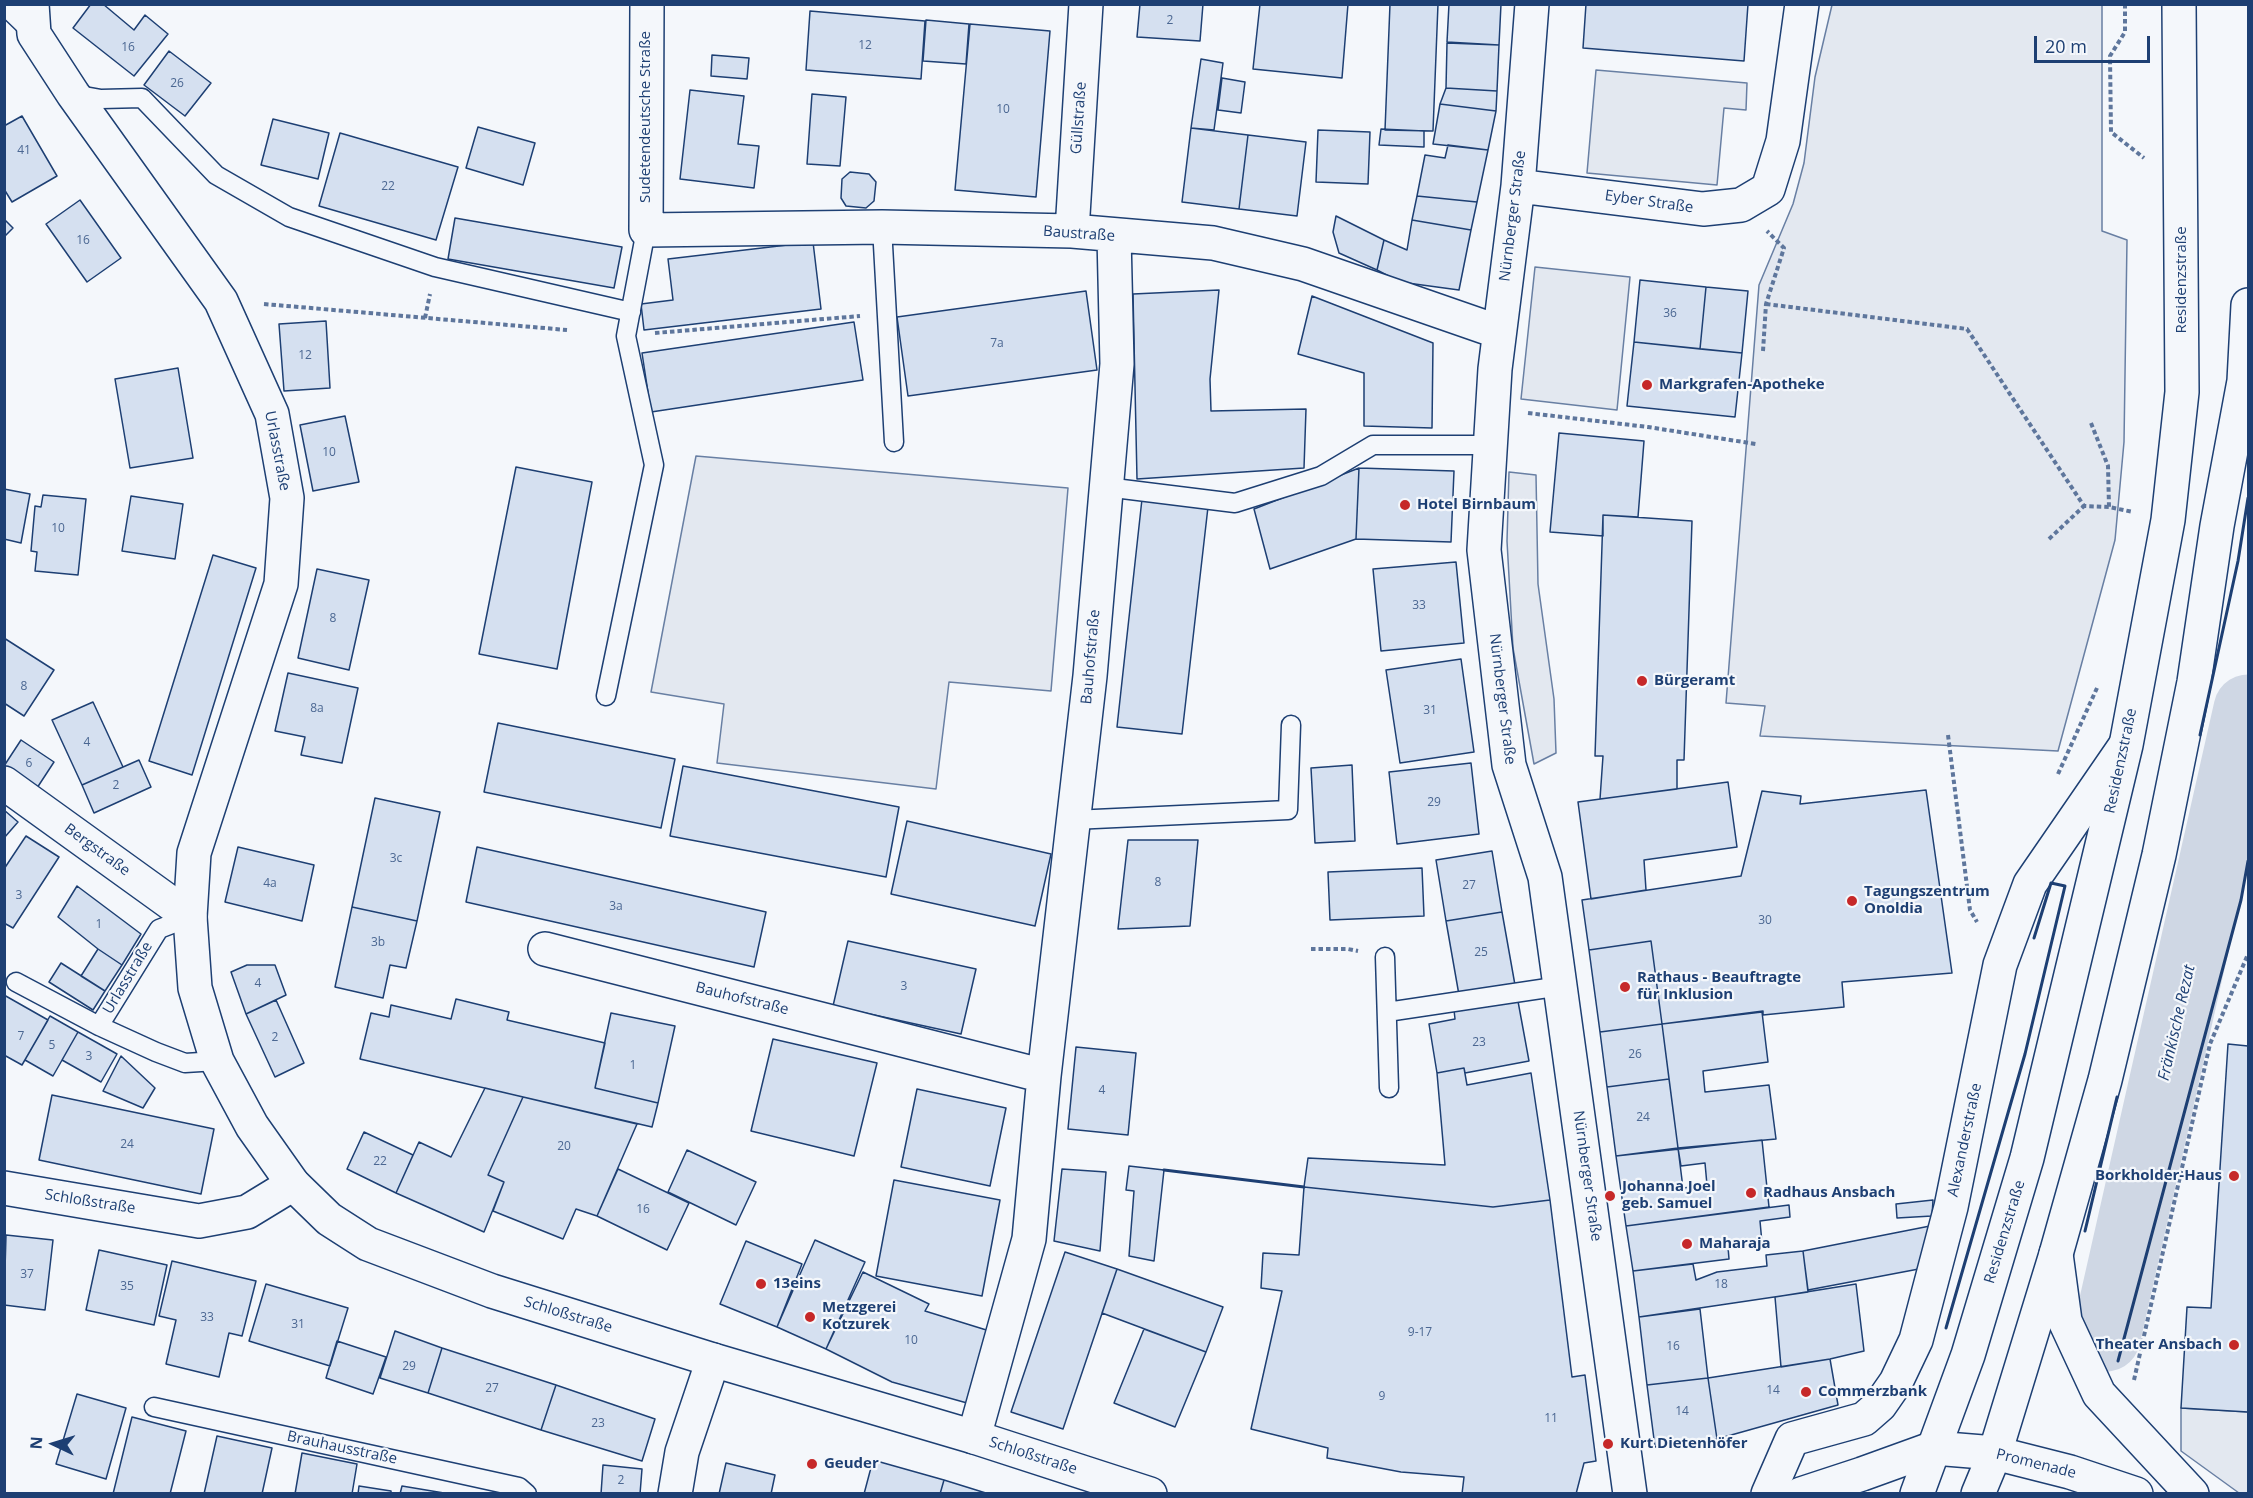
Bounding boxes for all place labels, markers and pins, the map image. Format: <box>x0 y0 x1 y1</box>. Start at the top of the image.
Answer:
place label: Markgrafen-Apotheke <box>1659 376 1825 394</box>
marker: Markgrafen-Apotheke <box>1640 378 1654 392</box>
place label: Hotel Birnbaum <box>1417 496 1536 514</box>
marker: Hotel Birnbaum <box>1398 498 1412 512</box>
place label: Bürgeramt <box>1654 672 1735 690</box>
marker: Bürgeramt <box>1635 674 1649 688</box>
place label: Tagungszentrum Onoldia <box>1864 883 1990 918</box>
marker: Tagungszentrum Onoldia <box>1845 894 1859 908</box>
place label: Rathaus - Beauftragte für Inklusion <box>1637 969 1801 1004</box>
marker: Rathaus - Beauftragte für Inklusion <box>1618 980 1632 994</box>
place label: Borkholder-Haus <box>2095 1167 2222 1185</box>
marker: Borkholder-Haus <box>2227 1169 2241 1183</box>
place label: Johanna Joel geb. Samuel <box>1622 1178 1716 1213</box>
place label: Radhaus Ansbach <box>1763 1184 1895 1202</box>
marker: Radhaus Ansbach <box>1744 1186 1758 1200</box>
marker: Johanna Joel geb. Samuel <box>1603 1189 1617 1203</box>
place label: Maharaja <box>1699 1235 1771 1253</box>
marker: Maharaja <box>1680 1237 1694 1251</box>
place label: 13eins <box>773 1275 821 1293</box>
marker: 13eins <box>754 1277 768 1291</box>
place label: Metzgerei Kotzurek <box>822 1299 896 1334</box>
marker: Metzgerei Kotzurek <box>803 1310 817 1324</box>
place label: Theater Ansbach <box>2096 1336 2222 1354</box>
marker: Theater Ansbach <box>2227 1338 2241 1352</box>
place label: Commerzbank <box>1818 1383 1927 1401</box>
marker: Commerzbank <box>1799 1385 1813 1399</box>
place label: Kurt Dietenhöfer <box>1620 1435 1747 1453</box>
marker: Kurt Dietenhöfer <box>1601 1437 1615 1451</box>
place label: Geuder <box>824 1455 879 1473</box>
marker: Geuder <box>805 1457 819 1471</box>

